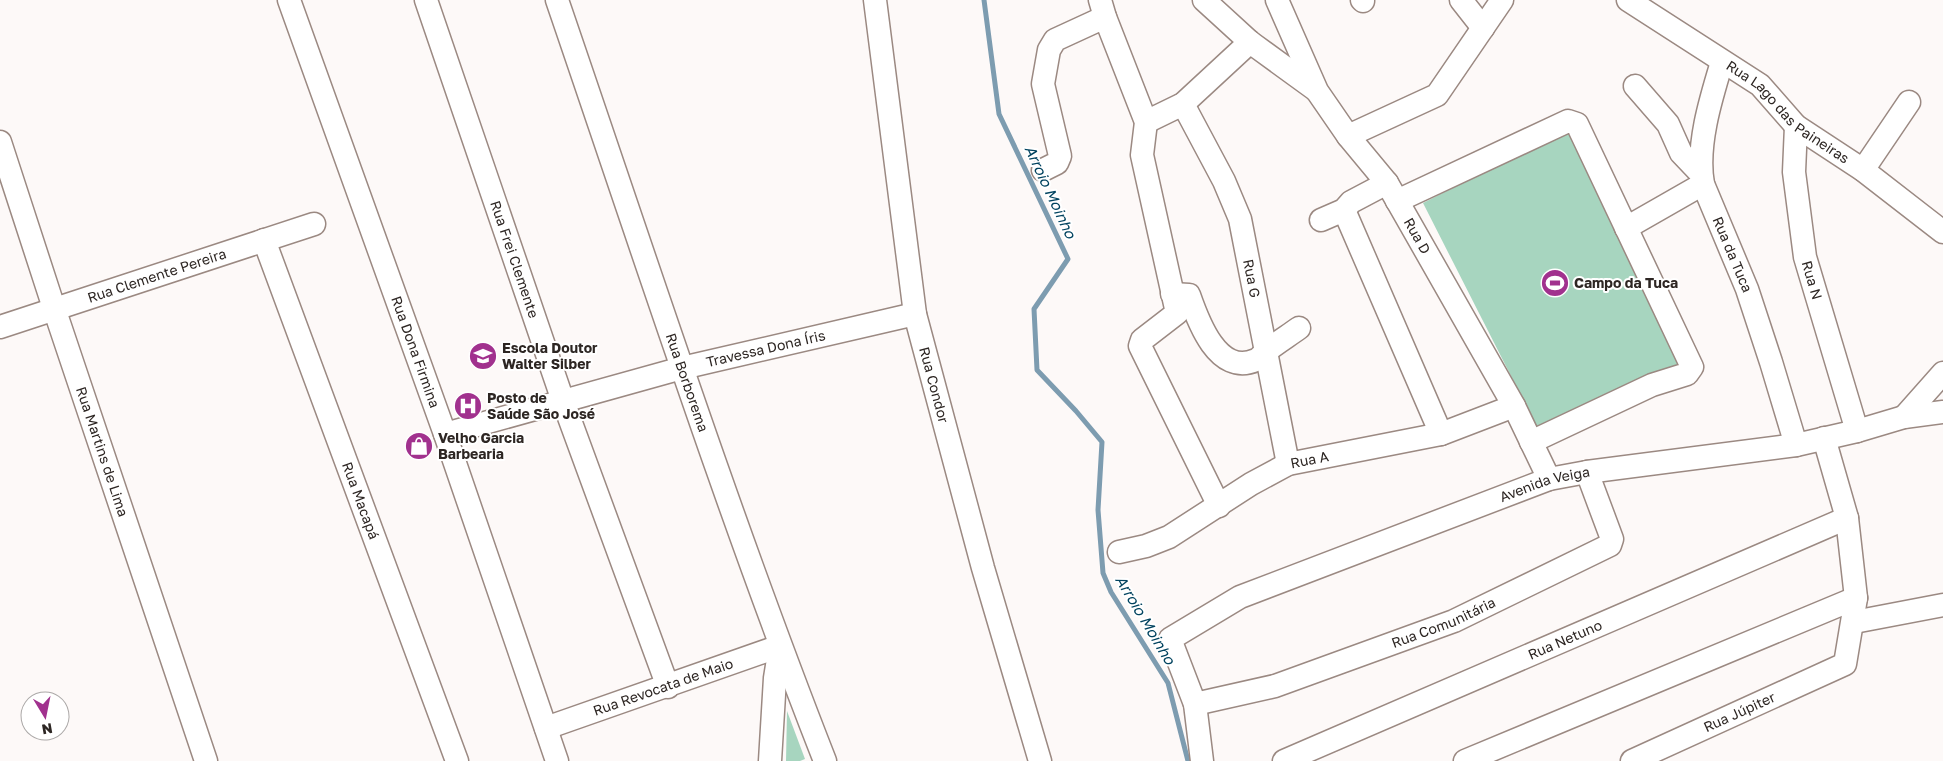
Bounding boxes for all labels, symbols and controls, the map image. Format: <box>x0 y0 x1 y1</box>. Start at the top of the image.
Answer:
street label: Rua Lago das Paineiras <box>1723 57 1853 167</box>
water label: Arroio Moinho <box>1021 142 1081 242</box>
street label: Rua Frei Clemente <box>487 198 543 320</box>
street label: Rua da Tuca <box>1710 214 1756 295</box>
street label: Rua D <box>1401 215 1435 257</box>
street label: Rua Clemente Pereira <box>85 244 228 306</box>
street label: Rua G <box>1240 258 1264 299</box>
street label: Rua N <box>1799 259 1826 302</box>
sports icon: Campo da Tuca <box>1540 268 1570 298</box>
place label: Campo da Tuca <box>1574 274 1678 291</box>
street label: Rua Dona Firmina <box>388 294 444 410</box>
street label: Travessa Dona Íris <box>704 326 827 370</box>
street label: Rua Borborema <box>663 331 712 434</box>
place label: Escola Doutor Walter Silber <box>502 339 598 372</box>
school or university icon: Escola Doutor Walter Silber <box>468 341 498 371</box>
street label: Rua Condor <box>916 345 953 425</box>
street label: Rua Martins de Lima <box>73 384 132 519</box>
place label: Posto de Saúde São José <box>487 389 595 422</box>
hospital icon: Posto de Saúde São José <box>453 391 483 421</box>
place label: Velho Garcia Barbearia <box>438 429 524 462</box>
shop icon: Velho Garcia Barbearia <box>404 431 434 461</box>
street label: Rua A <box>1289 447 1331 471</box>
street label: Rua Macapá <box>339 459 383 542</box>
street label: Avenida Veiga <box>1497 463 1591 505</box>
water label: Arroio Moinho <box>1112 572 1180 668</box>
street label: Rua Comunitária <box>1389 593 1498 651</box>
street label: Rua Netuno <box>1525 616 1604 663</box>
street label: Rua Revocata de Maio <box>591 654 735 719</box>
street label: Rua Júpiter <box>1701 688 1778 735</box>
north arrow <box>20 691 70 741</box>
text: N <box>41 720 54 739</box>

